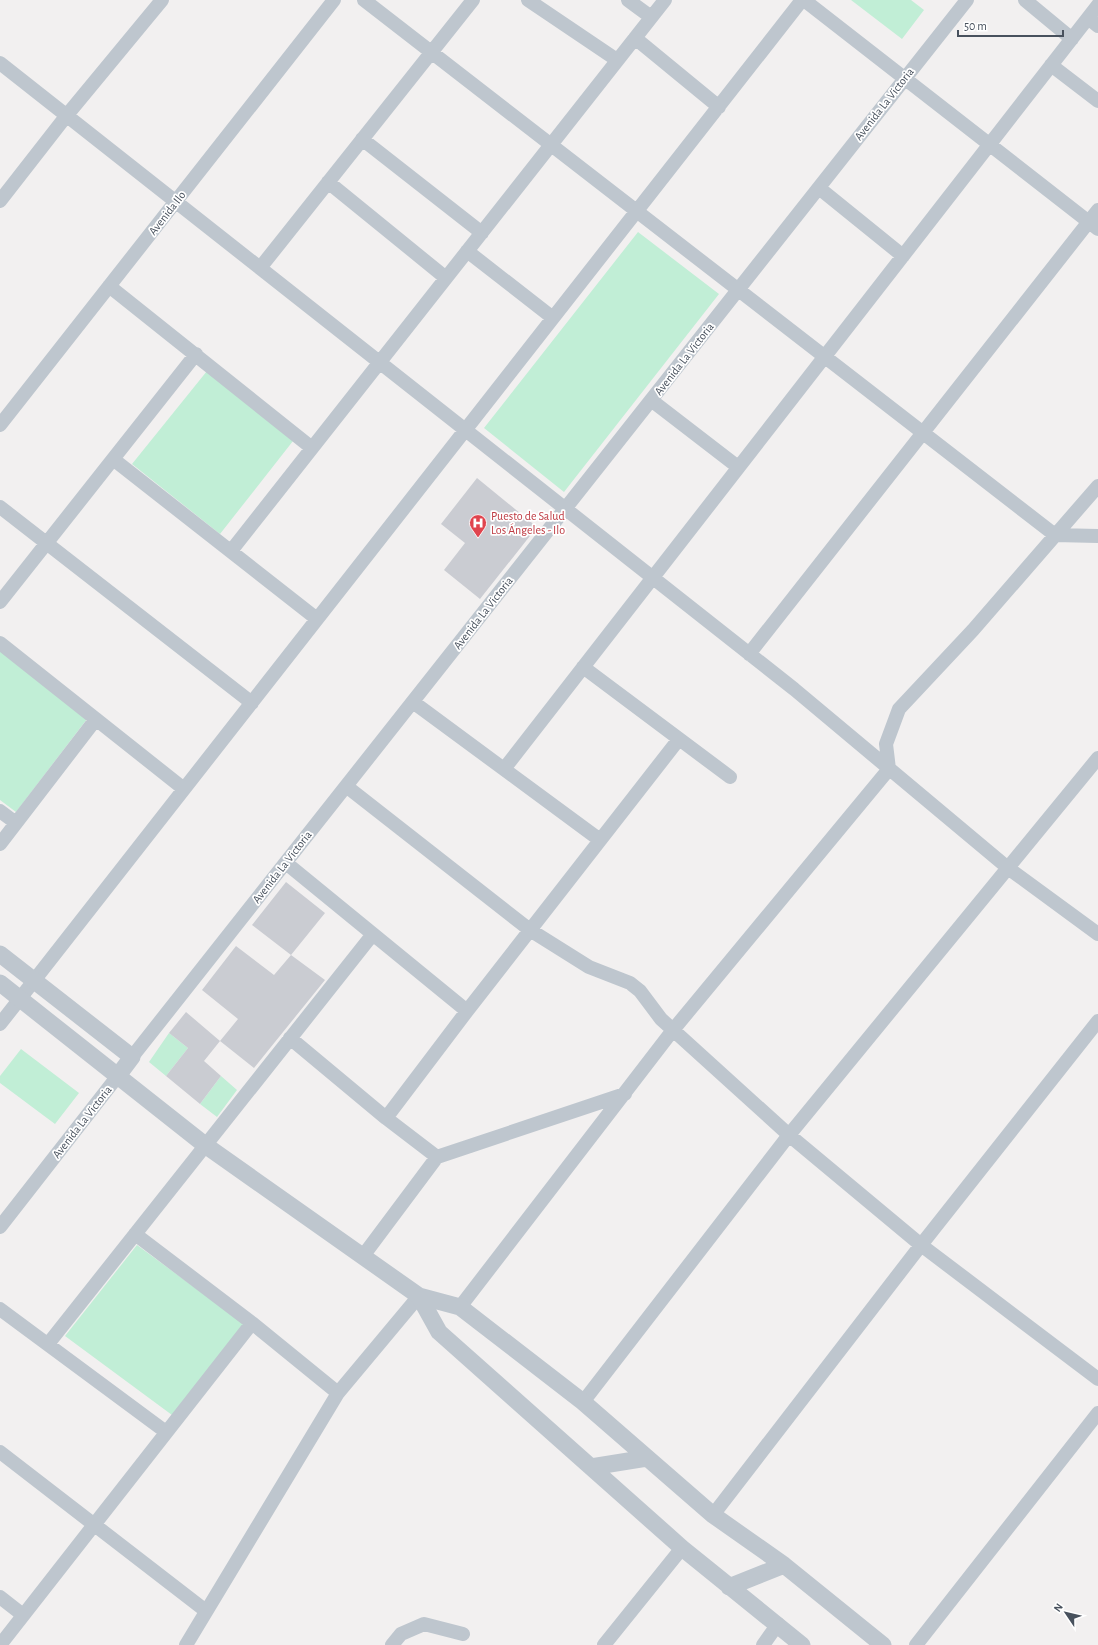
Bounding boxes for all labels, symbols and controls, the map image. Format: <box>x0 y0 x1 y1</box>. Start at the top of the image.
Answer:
scale bar <box>958 12 1063 38</box>
text: 50 m <box>964 20 987 32</box>
street label: Avenida La Victoria <box>852 65 916 143</box>
street label: Avenida Ilo <box>146 189 188 237</box>
street label: Avenida La Victoria <box>652 320 716 398</box>
place label: Puesto de Salud Los Ángeles - Ilo <box>491 510 565 536</box>
hospital icon: Puesto de Salud Los Ángeles - Ilo <box>468 513 488 538</box>
street label: Avenida La Victoria <box>451 574 515 652</box>
street label: Avenida La Victoria <box>250 828 314 906</box>
street label: Avenida La Victoria <box>50 1083 114 1161</box>
north arrow <box>1046 1593 1086 1633</box>
text: N <box>1052 1601 1065 1614</box>

